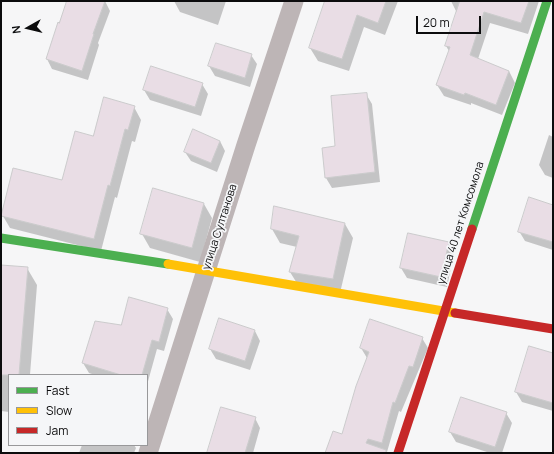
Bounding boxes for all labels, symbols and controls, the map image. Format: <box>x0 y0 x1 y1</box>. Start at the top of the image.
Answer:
north arrow <box>8 8 48 48</box>
scale bar <box>418 8 483 34</box>
text: 20 m <box>423 14 450 31</box>
text: N <box>8 25 24 35</box>
street label: улица 40 лет Комсомола <box>435 160 487 286</box>
street label: улица Султанова <box>200 182 240 272</box>
legend <box>8 374 148 446</box>
text: Fast <box>46 382 70 399</box>
text: Slow <box>46 402 72 419</box>
text: Jam <box>46 422 68 439</box>

